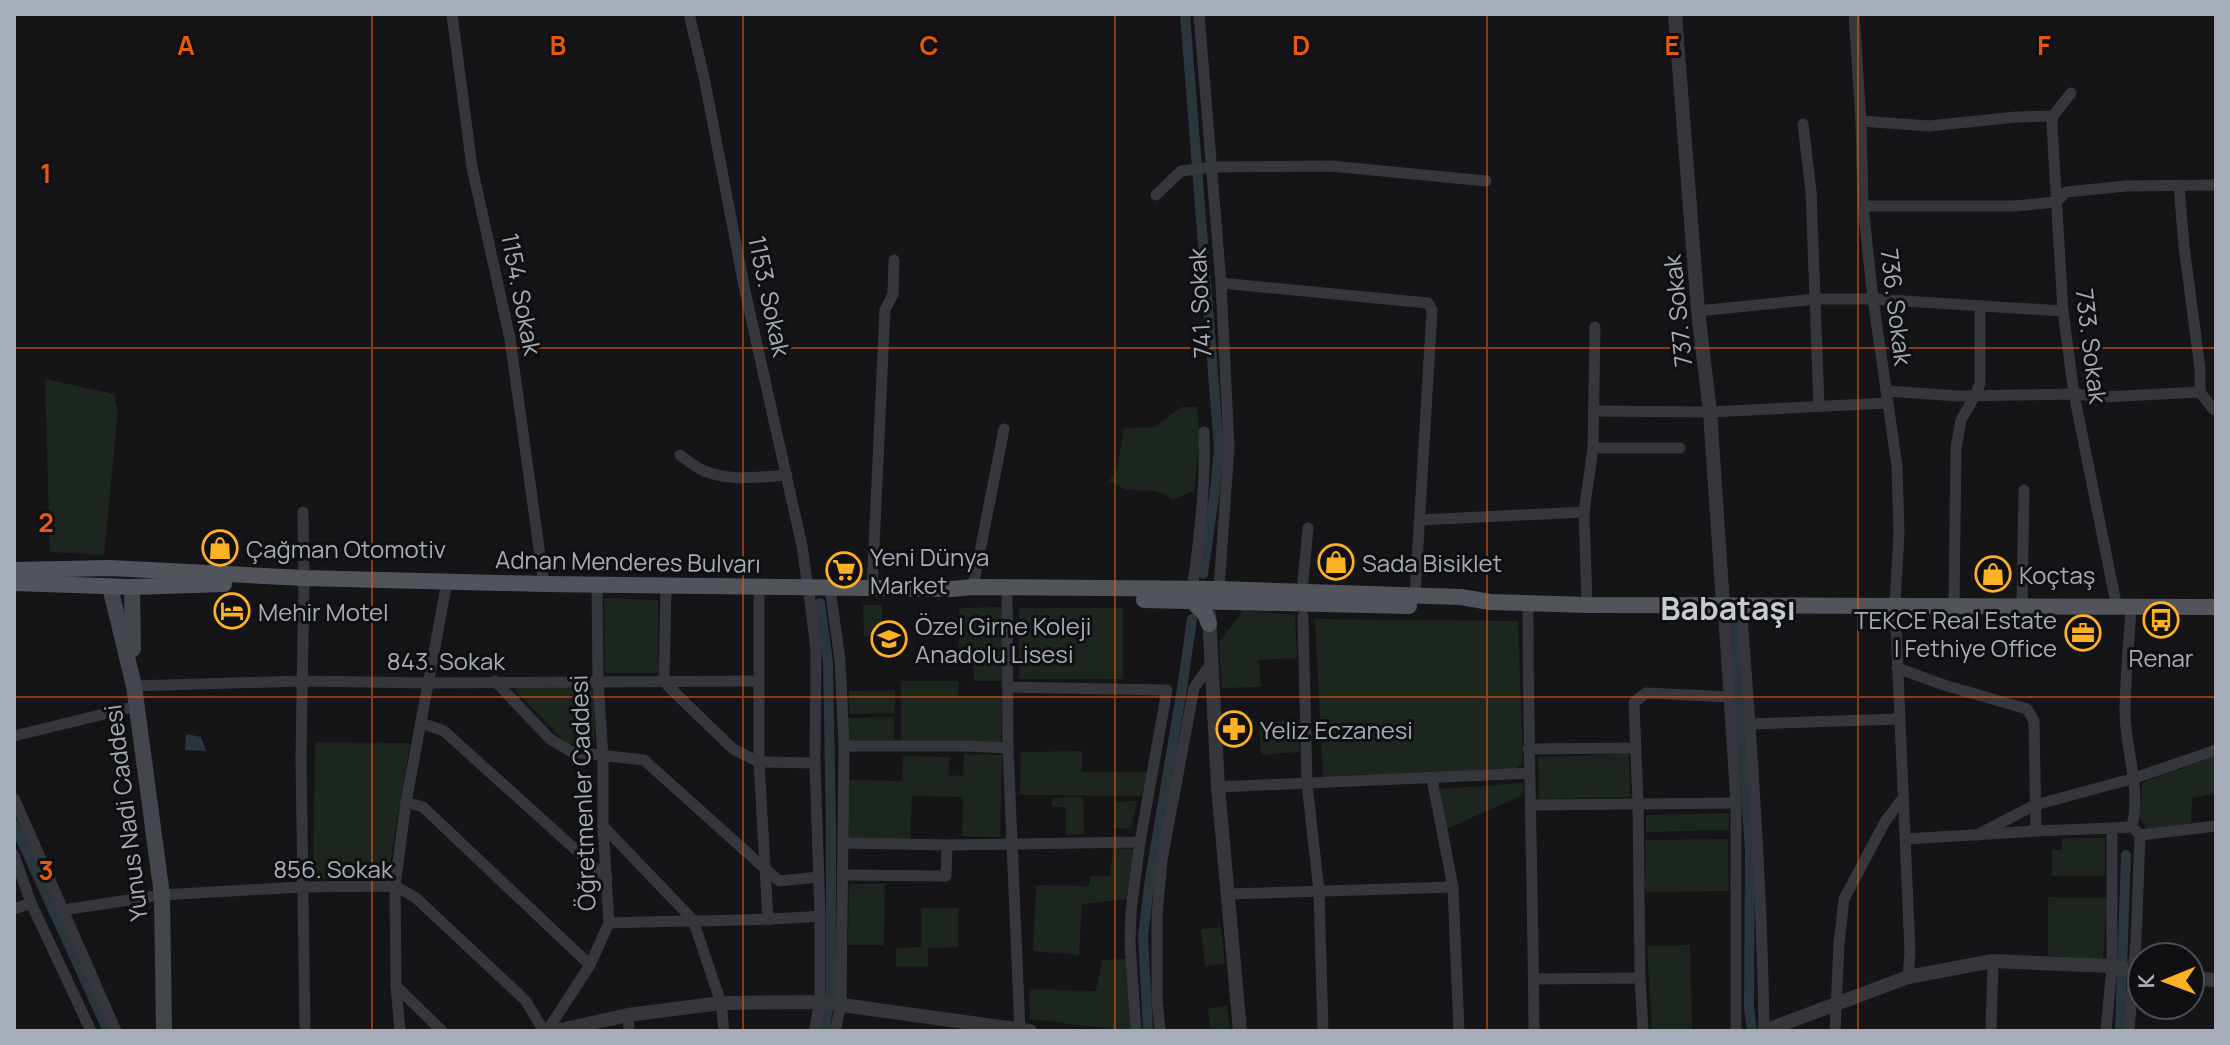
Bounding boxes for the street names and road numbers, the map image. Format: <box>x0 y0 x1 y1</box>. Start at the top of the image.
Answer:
street label: 1154. Sokak <box>494 230 550 359</box>
street label: 1153. Sokak <box>741 232 799 361</box>
street label: 741. Sokak <box>1180 246 1218 359</box>
street label: 736. Sokak <box>1873 247 1921 368</box>
street label: 737. Sokak <box>1655 252 1699 369</box>
street label: 733. Sokak <box>2069 287 2116 406</box>
street label: Adnan Menderes Bulvarı <box>495 542 761 580</box>
street label: 843. Sokak <box>387 644 506 677</box>
street label: Öğretmenler Caddesi <box>561 674 603 912</box>
street label: Yunus Nadi Caddesi <box>95 703 155 923</box>
street label: 856. Sokak <box>273 852 394 885</box>

